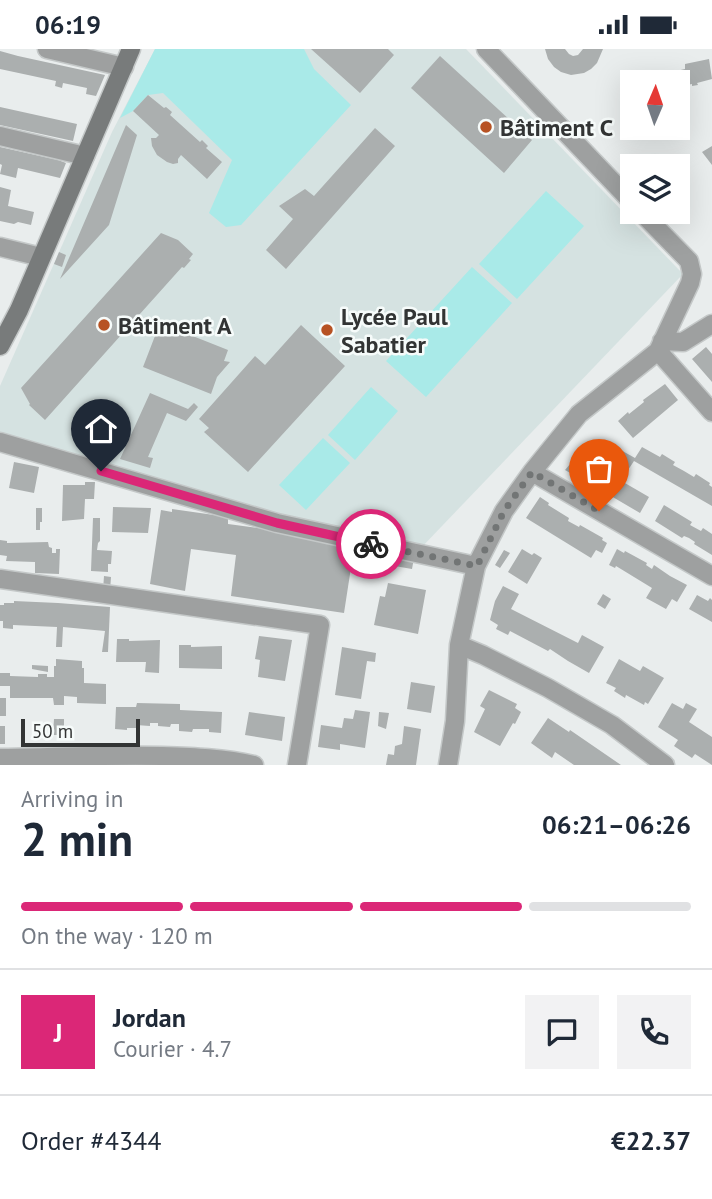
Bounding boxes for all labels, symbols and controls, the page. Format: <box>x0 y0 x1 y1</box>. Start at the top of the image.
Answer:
text: 06:19 <box>35 8 101 41</box>
north arrow <box>620 70 690 140</box>
map controls <box>620 70 690 224</box>
place label: Bâtiment C <box>500 112 613 143</box>
marker: Bâtiment C <box>478 119 494 135</box>
button: layers <box>620 154 690 224</box>
place label: Lycée Paul Sabatier <box>341 301 449 360</box>
place label: Bâtiment A <box>118 310 232 341</box>
marker: Bâtiment A <box>96 317 112 333</box>
marker: Lycée Paul Sabatier <box>319 322 335 338</box>
pin <box>71 399 131 471</box>
icon: home <box>82 410 120 448</box>
pin <box>569 439 629 511</box>
icon: bag <box>580 450 618 488</box>
courier <box>336 509 406 579</box>
icon: bike <box>352 525 390 563</box>
scale bar <box>21 716 140 748</box>
text: 50 m <box>32 719 73 743</box>
text: Arriving in <box>21 784 123 813</box>
text: 06:21–06:26 <box>542 808 691 841</box>
text: 2 min <box>21 809 133 869</box>
text: On the way · 120 m <box>21 921 213 950</box>
button: chat <box>525 995 599 1069</box>
button: phone <box>617 995 691 1069</box>
text: Jordan <box>113 1001 186 1034</box>
text: J <box>54 1016 62 1049</box>
text: Courier · 4.7 <box>113 1034 232 1063</box>
text: Order #4344 <box>21 1124 161 1157</box>
text: €22.37 <box>611 1124 691 1157</box>

